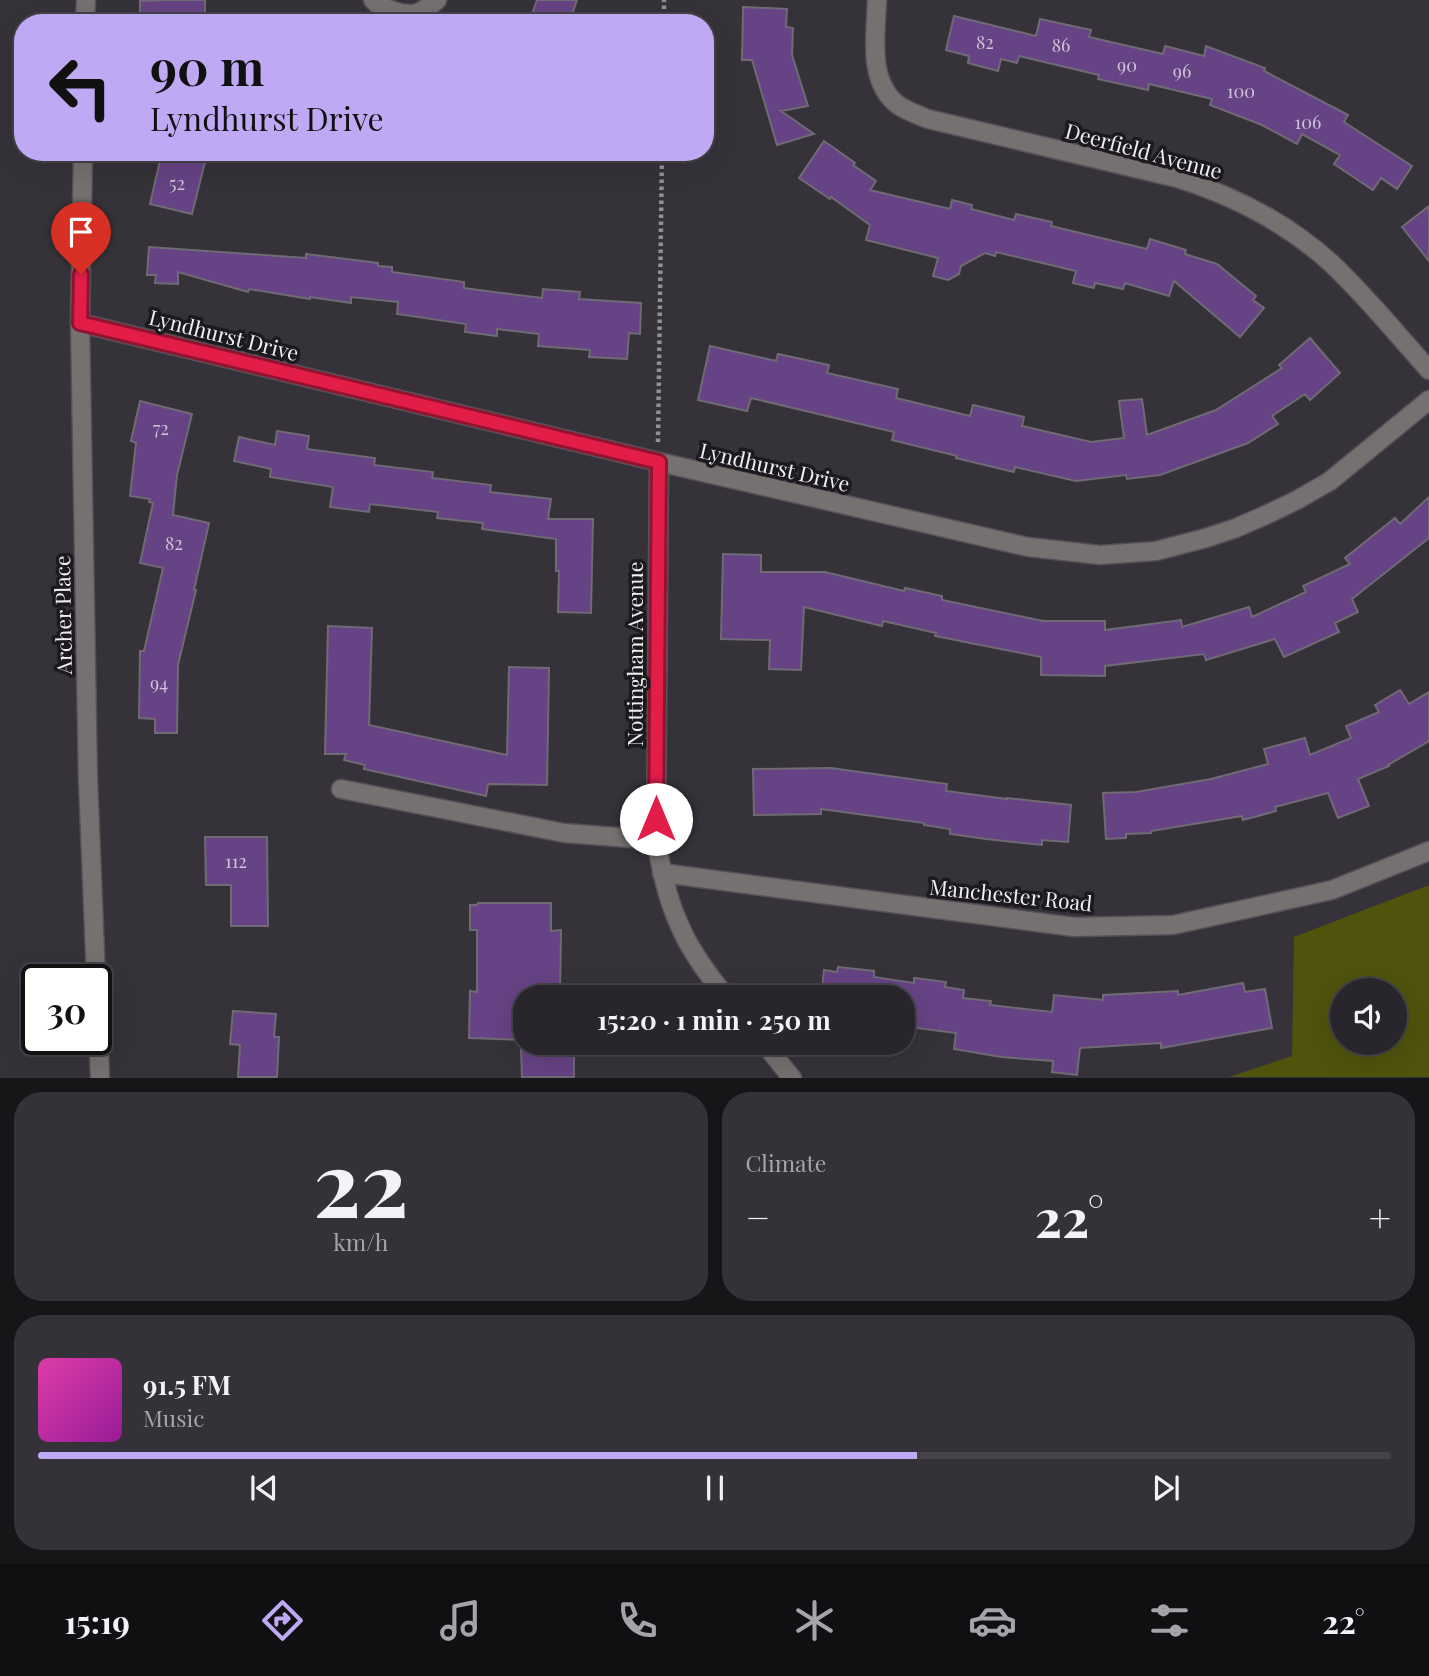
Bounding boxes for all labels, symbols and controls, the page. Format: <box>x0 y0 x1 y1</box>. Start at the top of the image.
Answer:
house number: 82 <box>976 30 994 54</box>
text: 90 m <box>150 33 264 98</box>
house number: 86 <box>1052 33 1070 57</box>
icon: left <box>35 42 126 133</box>
house number: 90 <box>1117 53 1137 77</box>
house number: 96 <box>1173 59 1191 83</box>
house number: 100 <box>1227 79 1255 103</box>
text: Lyndhurst Drive <box>150 96 384 139</box>
house number: 106 <box>1295 110 1321 134</box>
street label: Deerfield Avenue <box>1063 116 1225 184</box>
house number: 52 <box>169 171 185 195</box>
pin <box>51 202 111 274</box>
icon: arrive <box>62 213 100 251</box>
street label: Lyndhurst Drive <box>146 302 302 366</box>
house number: 72 <box>153 416 169 440</box>
street label: Lyndhurst Drive <box>697 435 853 497</box>
house number: 82 <box>165 531 183 555</box>
street label: Archer Place <box>47 555 77 676</box>
street label: Nottingham Avenue <box>620 562 648 746</box>
house number: 94 <box>150 671 168 695</box>
position arrow <box>619 782 693 856</box>
house number: 112 <box>225 849 247 873</box>
street label: Manchester Road <box>928 872 1094 916</box>
speed limit sign: 30 <box>21 964 112 1055</box>
map controls <box>1330 978 1407 1055</box>
button: sound <box>1330 978 1407 1055</box>
text: 15:20 · 1 min · 250 m <box>597 1002 831 1037</box>
text: 22 <box>313 1120 408 1241</box>
text: Climate <box>746 1147 826 1178</box>
text: 22° <box>1035 1182 1104 1251</box>
text: − <box>746 1191 770 1242</box>
text: + <box>1369 1191 1391 1242</box>
text: km/h <box>333 1226 388 1257</box>
text: 91.5 FM <box>143 1367 231 1402</box>
text: Music <box>143 1402 204 1433</box>
icon: previous <box>245 1469 283 1507</box>
icon: pause <box>696 1469 734 1507</box>
icon: next <box>1147 1469 1185 1507</box>
icon: directions <box>258 1596 307 1645</box>
icon: music <box>436 1596 485 1645</box>
icon: phone <box>613 1596 662 1645</box>
icon: climate <box>790 1596 839 1645</box>
icon: car <box>968 1596 1017 1645</box>
icon: filters <box>1145 1596 1194 1645</box>
text: 15:19 <box>64 1599 130 1642</box>
text: 22° <box>1322 1599 1365 1642</box>

